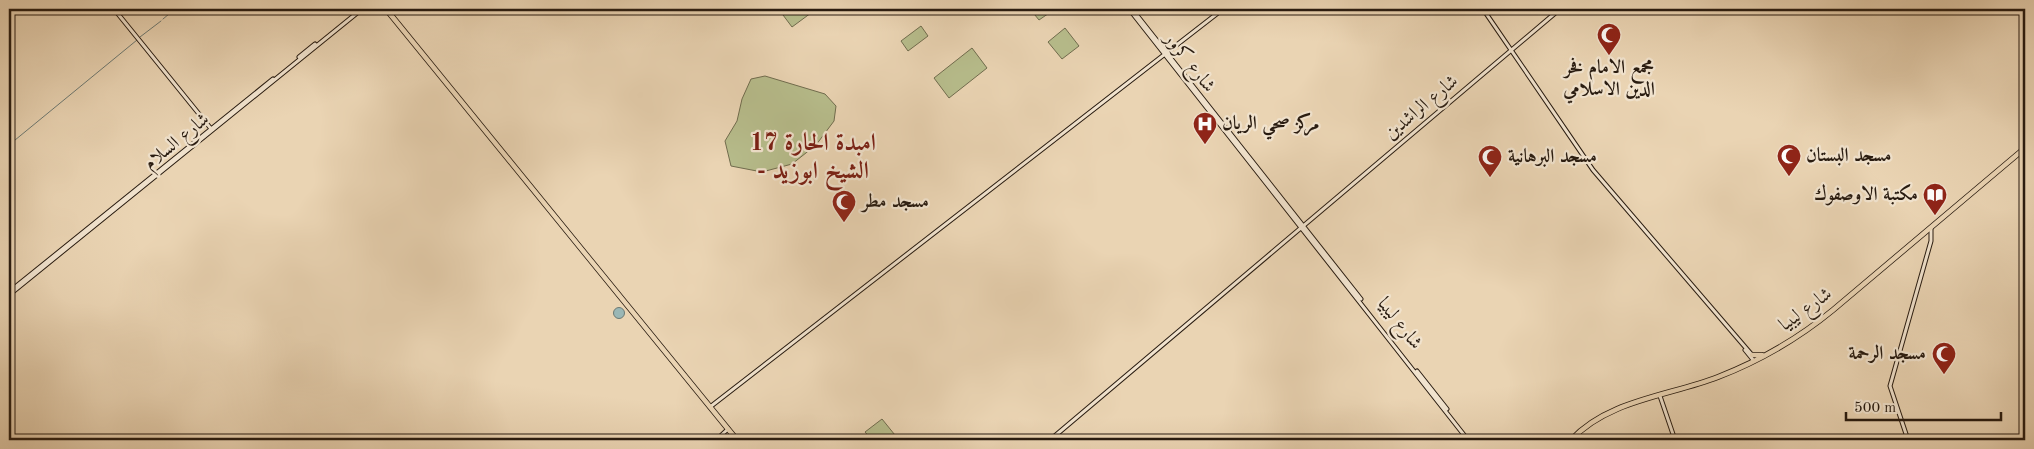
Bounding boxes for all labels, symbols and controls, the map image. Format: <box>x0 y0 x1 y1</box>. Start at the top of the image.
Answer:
mosque icon: مجمع الامام فخر الدين الاسلامي <box>1596 22 1622 56</box>
street label: شارع كرور <box>1156 27 1219 99</box>
place label: مجمع الامام فخر الدين الاسلامي <box>1562 57 1655 104</box>
street label: شارع الراشدين <box>1380 70 1465 147</box>
street label: شارع السلام <box>141 110 217 178</box>
hospital icon: مركز صحي الريان <box>1192 111 1218 145</box>
place label: مركز صحي الريان <box>1222 112 1319 140</box>
district label: امبدة الحارة 17 - الشيخ ابوزيد <box>750 131 876 192</box>
mosque icon: مسجد البستان <box>1776 143 1802 177</box>
mosque icon: مسجد البرهانية <box>1477 144 1503 178</box>
place label: مسجد البستان <box>1806 146 1891 166</box>
place label: مسجد البرهانية <box>1508 147 1597 168</box>
library icon: مكتبة الاوصفوك <box>1922 182 1948 216</box>
place label: مكتبة الاوصفوك <box>1814 183 1918 206</box>
mosque icon: مسجد مطر <box>831 189 857 223</box>
place label: مسجد مطر <box>860 193 929 213</box>
street label: شارع ليبيا <box>1776 285 1838 339</box>
street label: شارع ليبيا <box>1370 295 1425 356</box>
mosque icon: مسجد الرحمة <box>1931 341 1957 375</box>
place label: مسجد الرحمة <box>1849 344 1926 364</box>
scale bar <box>1846 389 2002 421</box>
text: 500 m <box>1854 401 1896 416</box>

